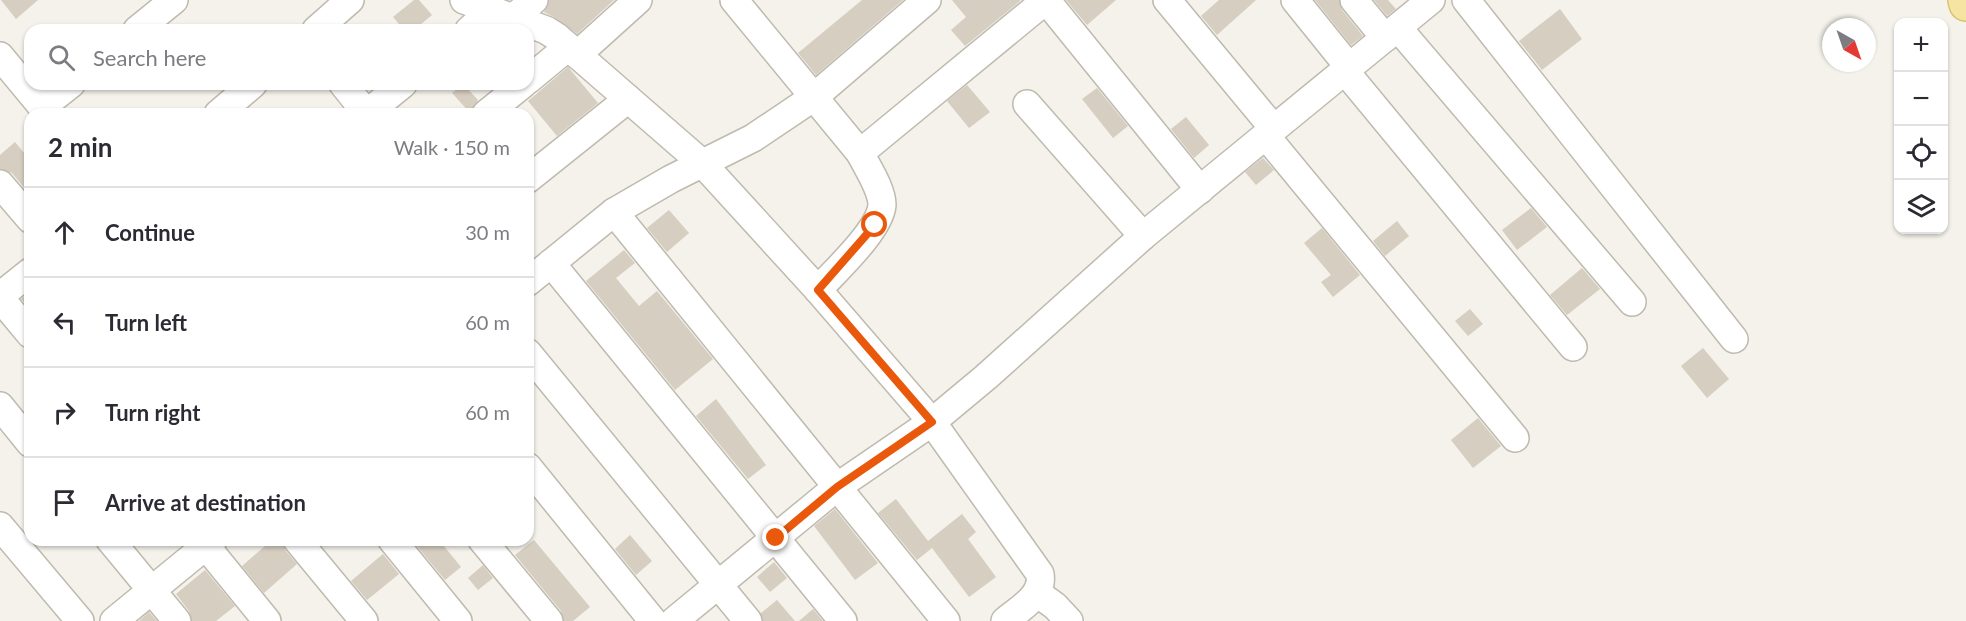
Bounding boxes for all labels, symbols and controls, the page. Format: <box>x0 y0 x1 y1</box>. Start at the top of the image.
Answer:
north arrow <box>1822 18 1876 72</box>
map controls <box>1894 18 1948 234</box>
button: + <box>1894 18 1948 72</box>
search box <box>24 24 534 90</box>
icon: search <box>45 41 78 74</box>
text: Search here <box>93 44 206 71</box>
button: − <box>1894 72 1948 126</box>
button: locate <box>1894 126 1948 180</box>
text: 2 min <box>48 131 112 163</box>
text: Walk · 150 m <box>394 135 510 159</box>
button: layers <box>1894 180 1948 234</box>
route start <box>861 211 887 237</box>
icon: ahead <box>48 216 81 249</box>
text: Continue <box>105 219 195 246</box>
text: 30 m <box>465 220 510 244</box>
icon: left <box>48 306 81 339</box>
text: Turn left <box>105 309 187 336</box>
text: 60 m <box>465 310 510 334</box>
icon: right <box>48 396 81 429</box>
text: Turn right <box>105 399 200 426</box>
text: 60 m <box>465 400 510 424</box>
icon: arrive <box>48 486 81 519</box>
text: Arrive at destination <box>105 489 306 516</box>
route end <box>762 524 788 550</box>

